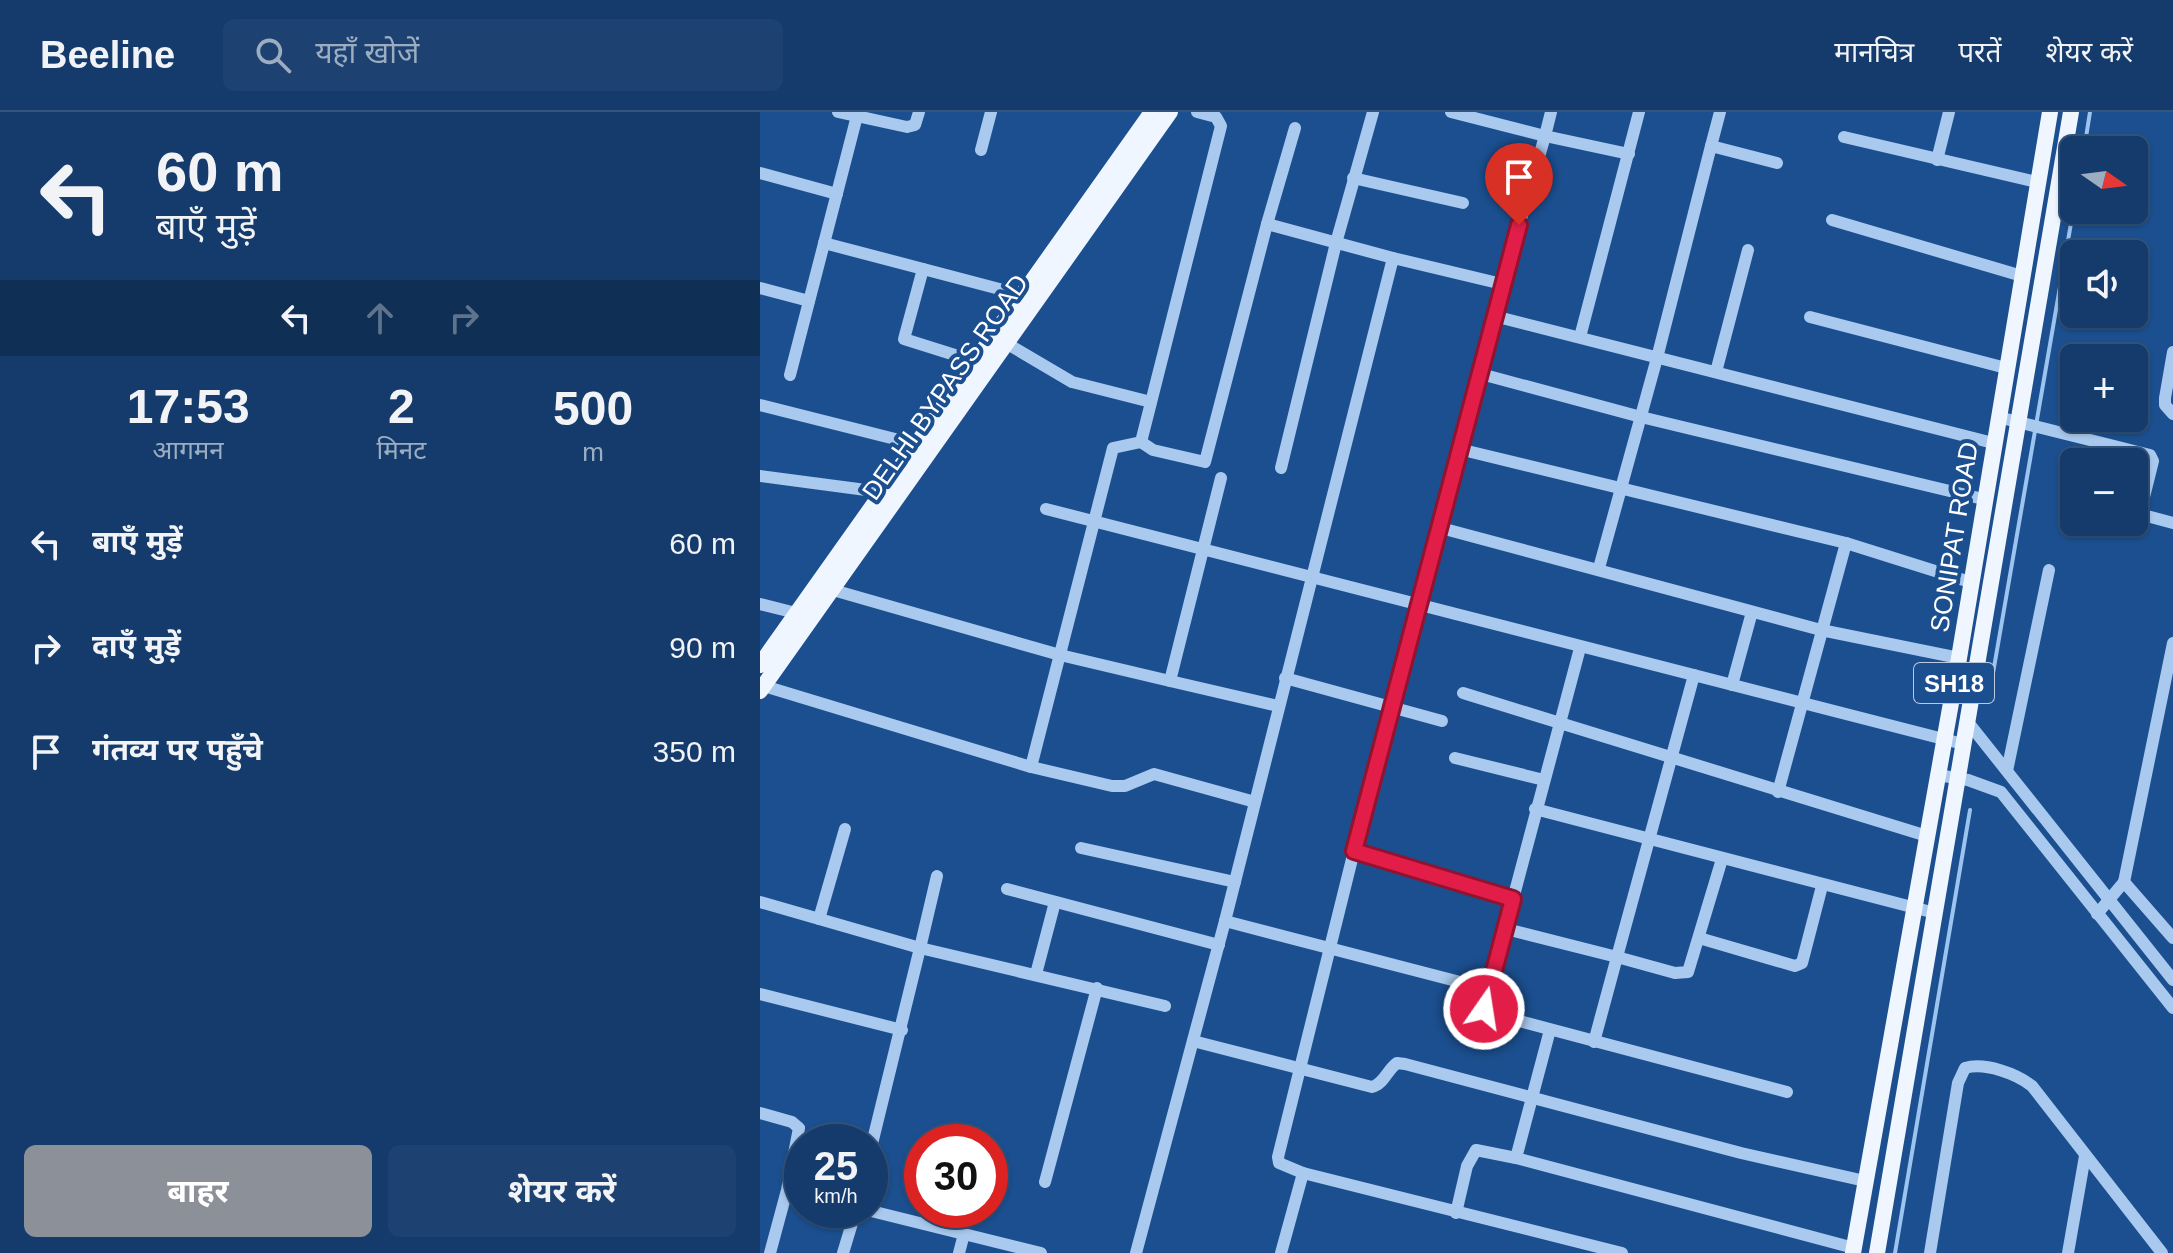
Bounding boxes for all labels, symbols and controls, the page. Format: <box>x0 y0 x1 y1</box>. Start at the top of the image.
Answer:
search box <box>223 19 783 91</box>
icon: search <box>251 33 295 77</box>
text: Beeline <box>40 34 175 76</box>
text: यहाँ खोजें <box>315 36 419 69</box>
text: मानचित्र <box>1834 37 1914 68</box>
text: परतें <box>1958 37 2002 68</box>
text: शेयर करें <box>2046 37 2133 68</box>
north arrow <box>2060 136 2148 224</box>
map controls <box>2060 136 2148 536</box>
text: 60 m <box>156 140 284 203</box>
pin <box>1485 143 1553 225</box>
icon: left <box>24 144 128 248</box>
icon: arrive <box>1497 155 1541 199</box>
text: बाएँ मुड़ें <box>156 206 257 247</box>
button: sound <box>2060 240 2148 328</box>
street label: DELHI BYPASS ROAD <box>856 269 1034 505</box>
icon: left <box>274 296 318 340</box>
icon: ahead <box>358 296 402 340</box>
icon: right <box>442 296 486 340</box>
button: + <box>2060 344 2148 432</box>
text: 17:53 <box>127 380 250 433</box>
text: 2 <box>388 380 415 433</box>
text: 500 <box>553 382 633 435</box>
text: आगमन <box>153 435 224 465</box>
text: मिनट <box>376 435 426 465</box>
text: m <box>582 437 604 467</box>
street label: SONIPAT ROAD <box>1924 440 1984 634</box>
button: − <box>2060 448 2148 536</box>
icon: left <box>24 522 68 566</box>
text: बाएँ मुड़ें <box>92 525 183 558</box>
text: 60 m <box>669 527 736 560</box>
icon: right <box>24 626 68 670</box>
text: दाएँ मुड़ें <box>92 629 181 662</box>
text: 90 m <box>669 631 736 664</box>
road number: SH18 <box>1914 663 1994 703</box>
icon: arrive <box>24 730 68 774</box>
text: गंतव्य पर पहुँचे <box>92 733 263 766</box>
text: 350 m <box>653 735 736 768</box>
position arrow <box>1442 967 1526 1051</box>
speed limit sign: 30 <box>904 1124 1008 1228</box>
text: 25 <box>814 1144 858 1188</box>
button: बाहर <box>24 1145 372 1237</box>
button: शेयर करें <box>388 1145 736 1237</box>
text: km/h <box>814 1185 858 1207</box>

